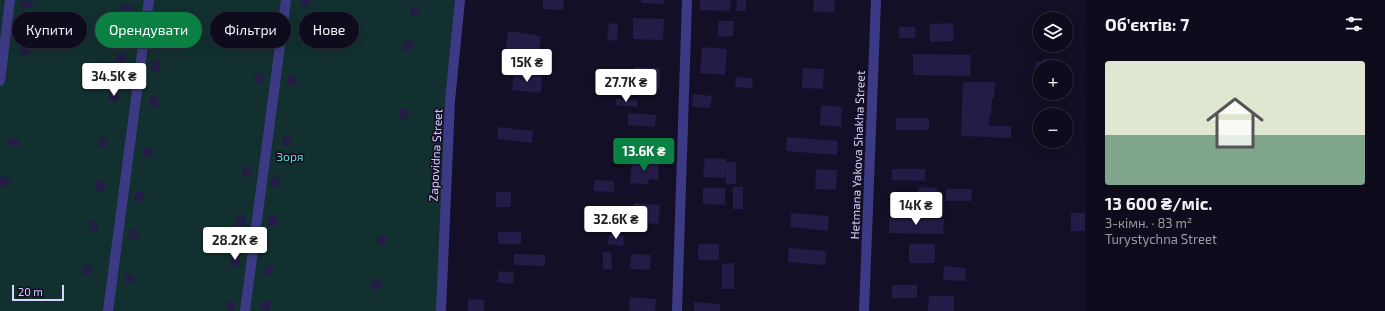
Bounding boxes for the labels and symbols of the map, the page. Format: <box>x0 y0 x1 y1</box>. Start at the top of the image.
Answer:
pin: 15K ₴ <box>499 49 555 83</box>
pin: 34.5K ₴ <box>77 63 151 97</box>
pin: 27.7K ₴ <box>589 69 663 103</box>
street label: Hetmana Yakova Shakha Street <box>847 70 867 240</box>
street label: Zapovidna Street <box>426 108 444 202</box>
pin: 13.6K ₴ <box>607 138 681 172</box>
park label: Зоря <box>277 149 303 163</box>
pin: 14K ₴ <box>888 192 944 226</box>
pin: 32.6K ₴ <box>579 206 653 240</box>
pin: 28.2K ₴ <box>198 227 272 261</box>
scale bar <box>12 283 64 302</box>

